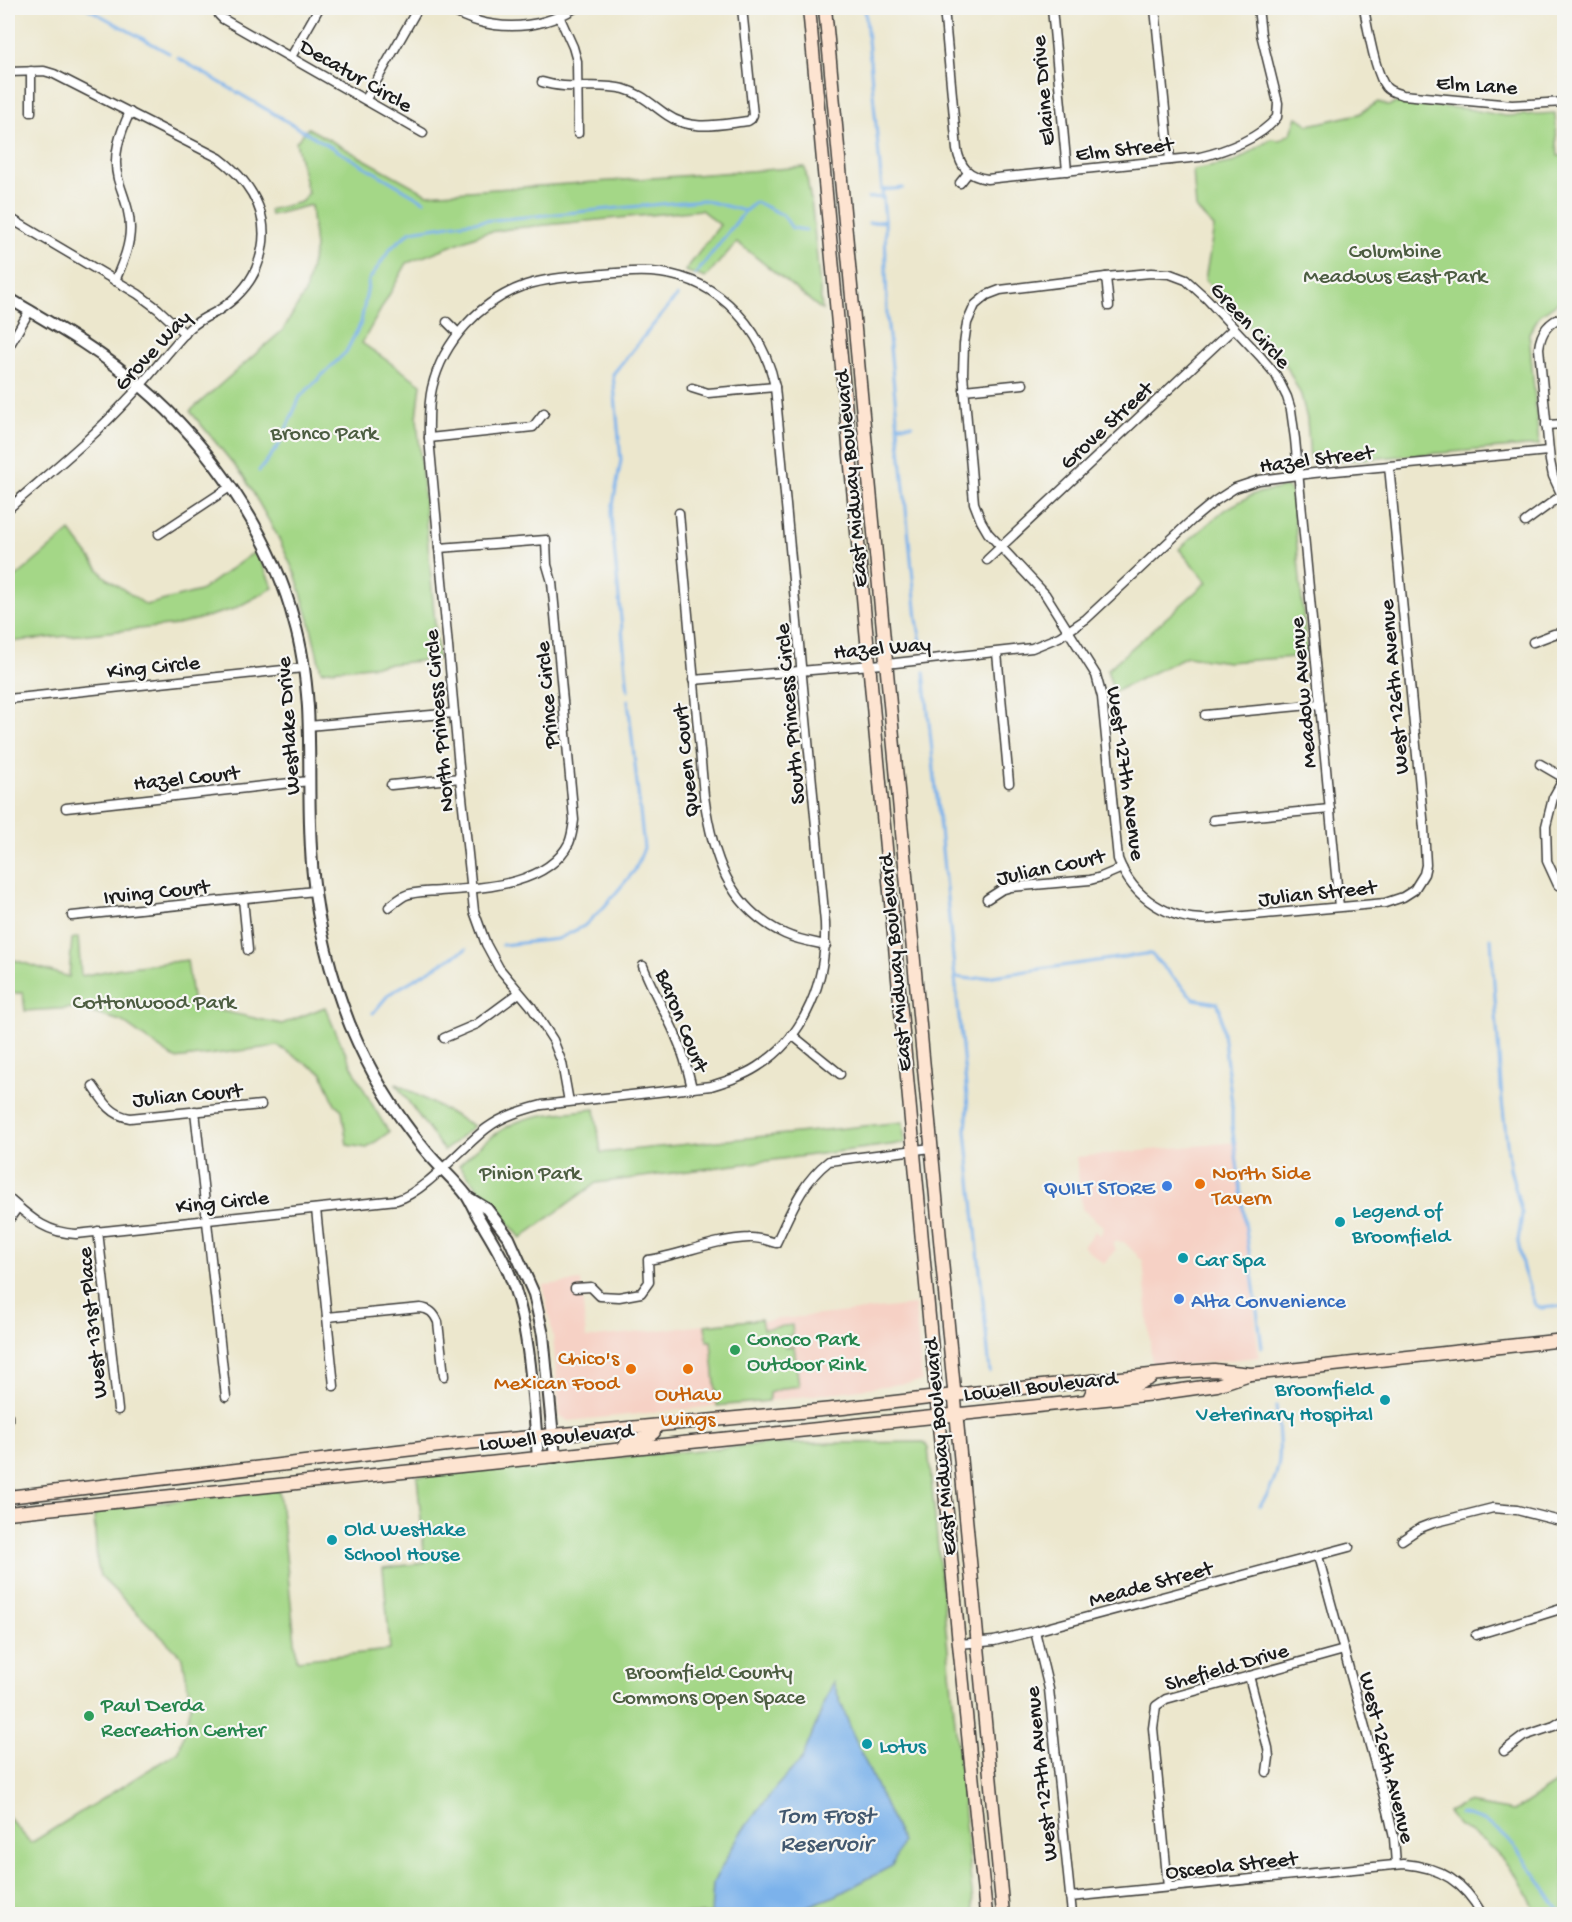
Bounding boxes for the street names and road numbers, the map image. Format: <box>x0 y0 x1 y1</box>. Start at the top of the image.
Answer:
street label: Decatur Circle <box>292 34 417 121</box>
street label: Elaine Drive <box>1027 34 1063 147</box>
street label: Elm Lane <box>1435 71 1519 103</box>
street label: Elm Street <box>1074 133 1177 169</box>
street label: Green Circle <box>1203 278 1295 376</box>
street label: Grove Way <box>110 306 198 398</box>
street label: East Midway Boulevard <box>830 367 875 588</box>
street label: Grove Street <box>1056 376 1161 477</box>
street label: Hazel Street <box>1258 441 1377 481</box>
street label: West 126th Avenue <box>1375 598 1417 775</box>
street label: Meadow Avenue <box>1285 615 1325 769</box>
street label: South Princess Circle <box>771 621 813 805</box>
street label: North Princess Circle <box>420 628 462 813</box>
street label: Hazel Way <box>833 633 932 667</box>
street label: Prince Circle <box>531 639 567 750</box>
street label: King Circle <box>106 651 202 687</box>
street label: Westlake Drive <box>272 655 308 796</box>
street label: West 127th Avenue <box>1099 685 1149 863</box>
street label: Queen Court <box>669 701 707 819</box>
street label: Hazel Court <box>132 761 243 798</box>
street label: Julian Court <box>994 844 1109 893</box>
street label: East Midway Boulevard <box>874 851 919 1072</box>
street label: Irving Court <box>102 875 213 912</box>
street label: Julian Street <box>1257 876 1380 914</box>
street label: Baron Court <box>647 965 713 1079</box>
street label: Julian Court <box>131 1079 245 1115</box>
street label: King Circle <box>175 1186 271 1222</box>
street label: West 131st Place <box>73 1245 115 1399</box>
street label: East Midway Boulevard <box>919 1335 964 1556</box>
street label: Lowell Boulevard <box>962 1367 1121 1409</box>
street label: Lowell Boulevard <box>478 1419 637 1459</box>
street label: Meade Street <box>1086 1556 1218 1615</box>
street label: Shefield Drive <box>1162 1639 1292 1699</box>
street label: West 126th Avenue <box>1351 1670 1419 1847</box>
street label: West 127th Avenue <box>1021 1684 1065 1862</box>
street label: Osceola Street <box>1164 1847 1301 1887</box>

